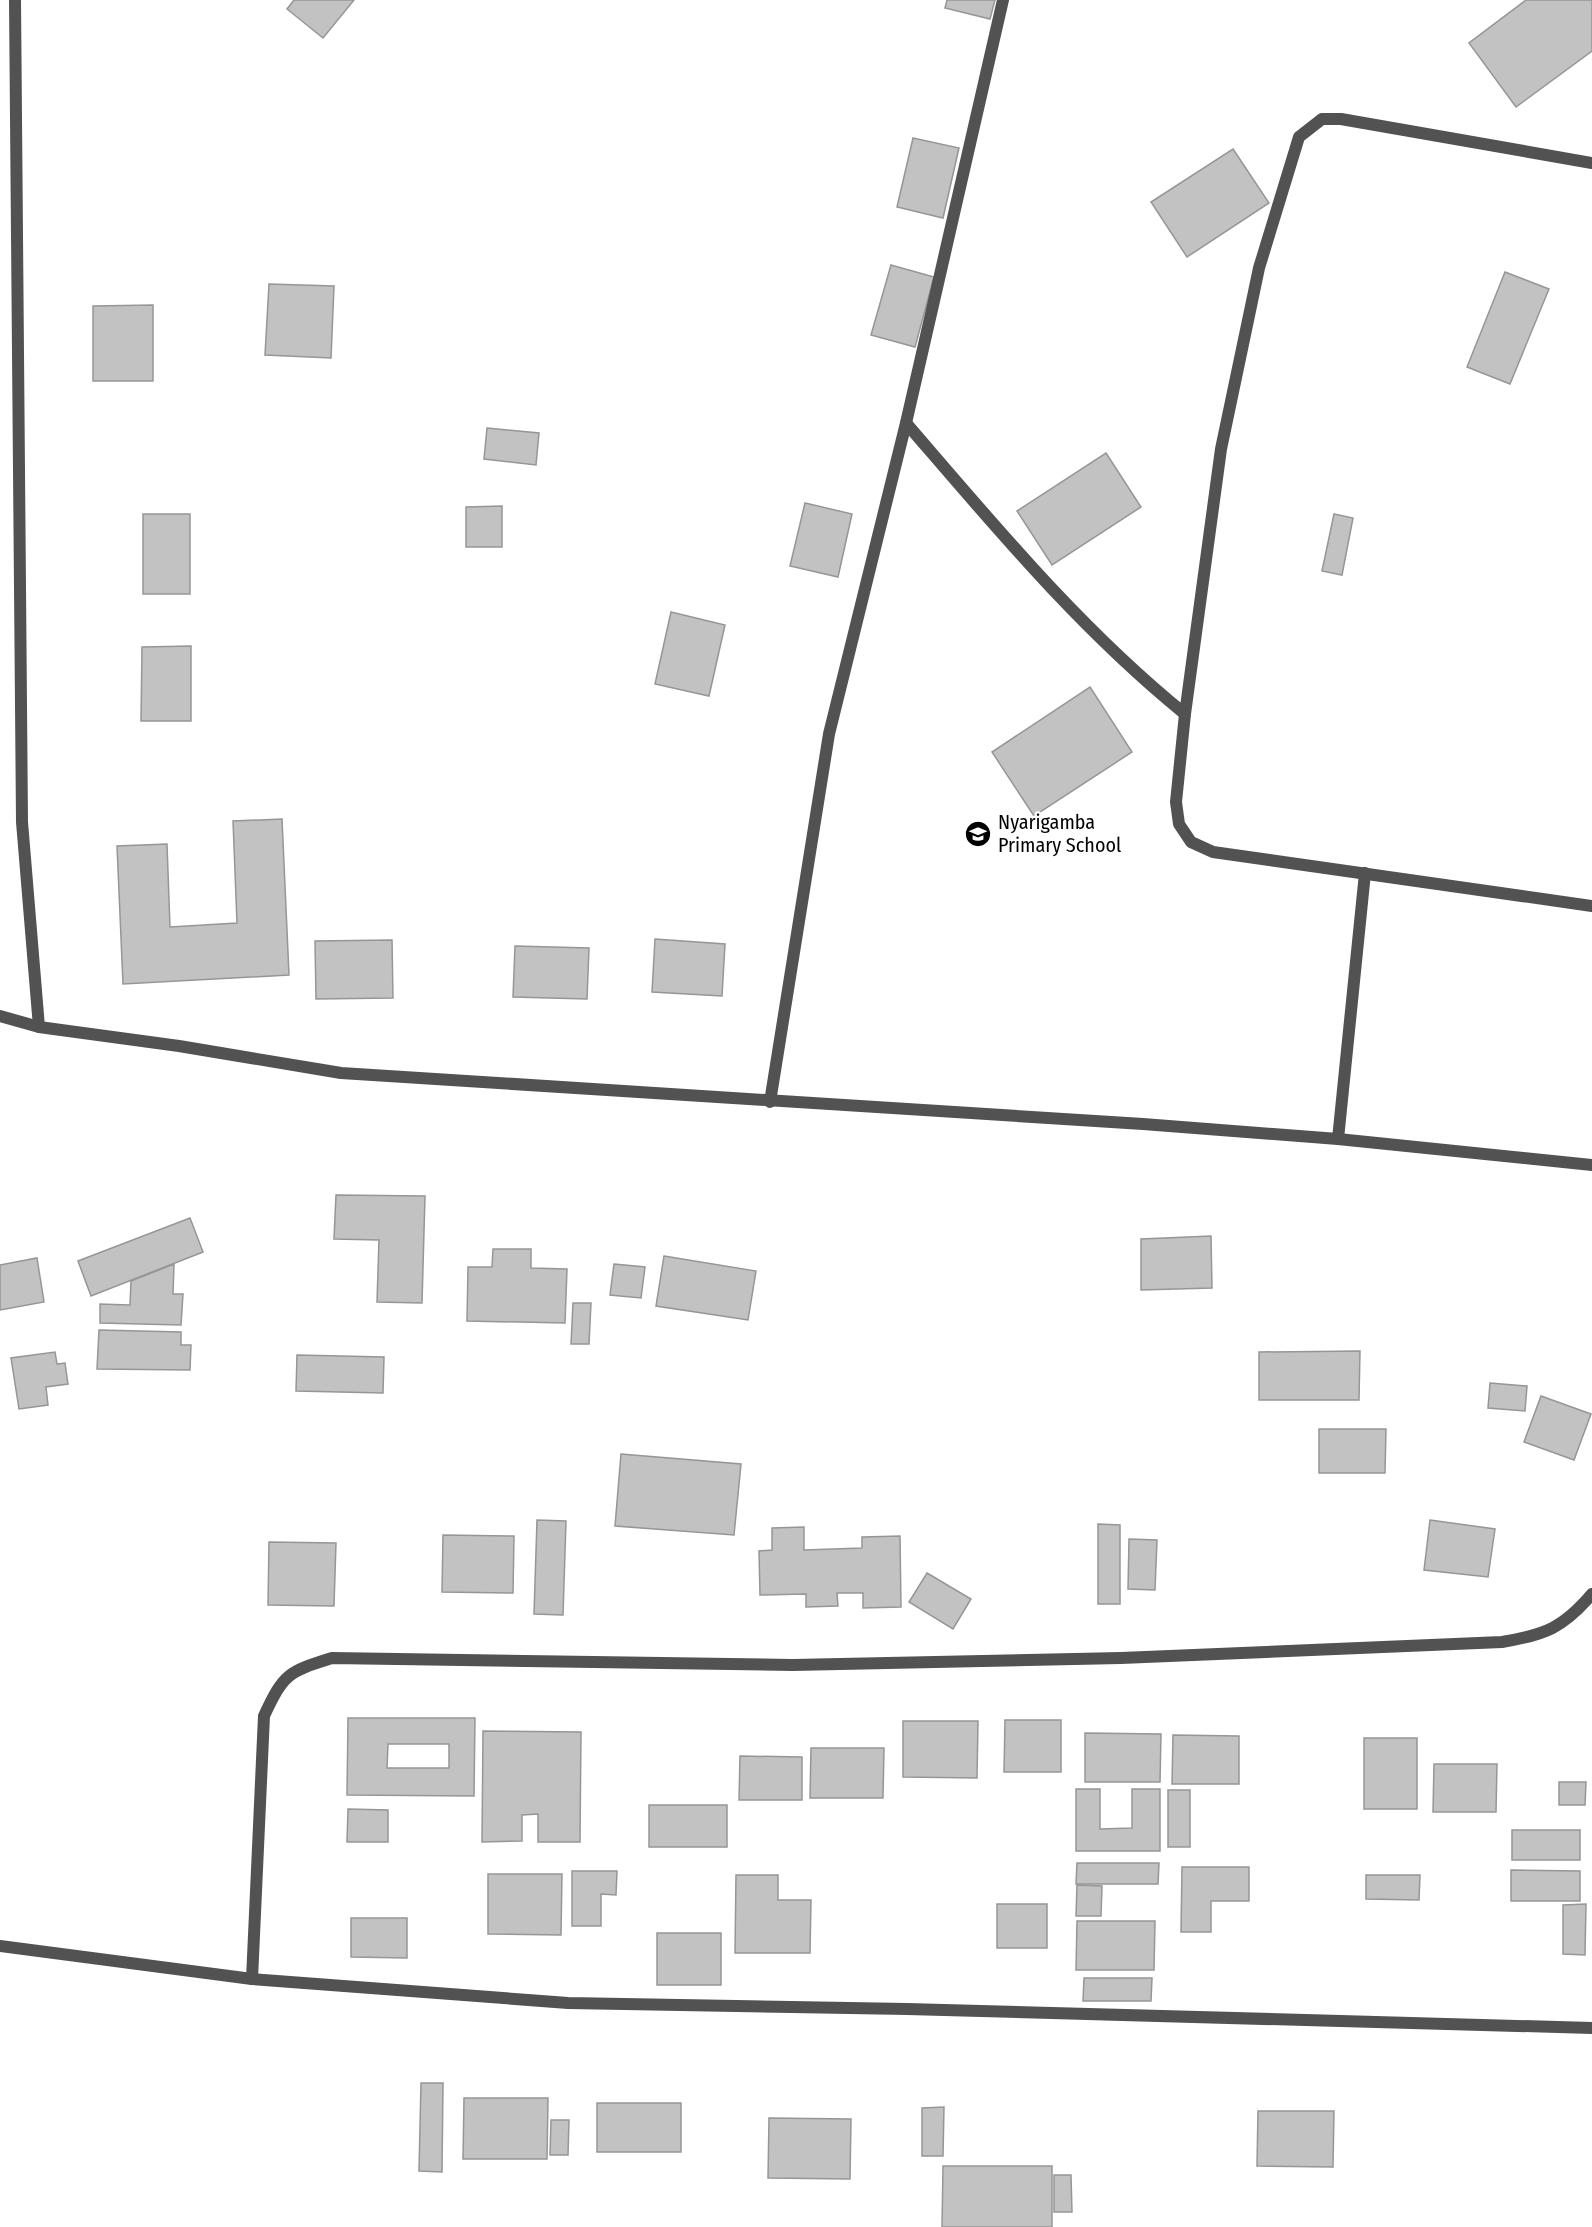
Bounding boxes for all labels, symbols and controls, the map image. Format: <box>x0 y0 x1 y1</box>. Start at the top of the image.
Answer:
place label: Nyarigamba Primary School <box>998 810 1121 857</box>
school or university icon: Nyarigamba Primary School <box>963 819 993 849</box>

